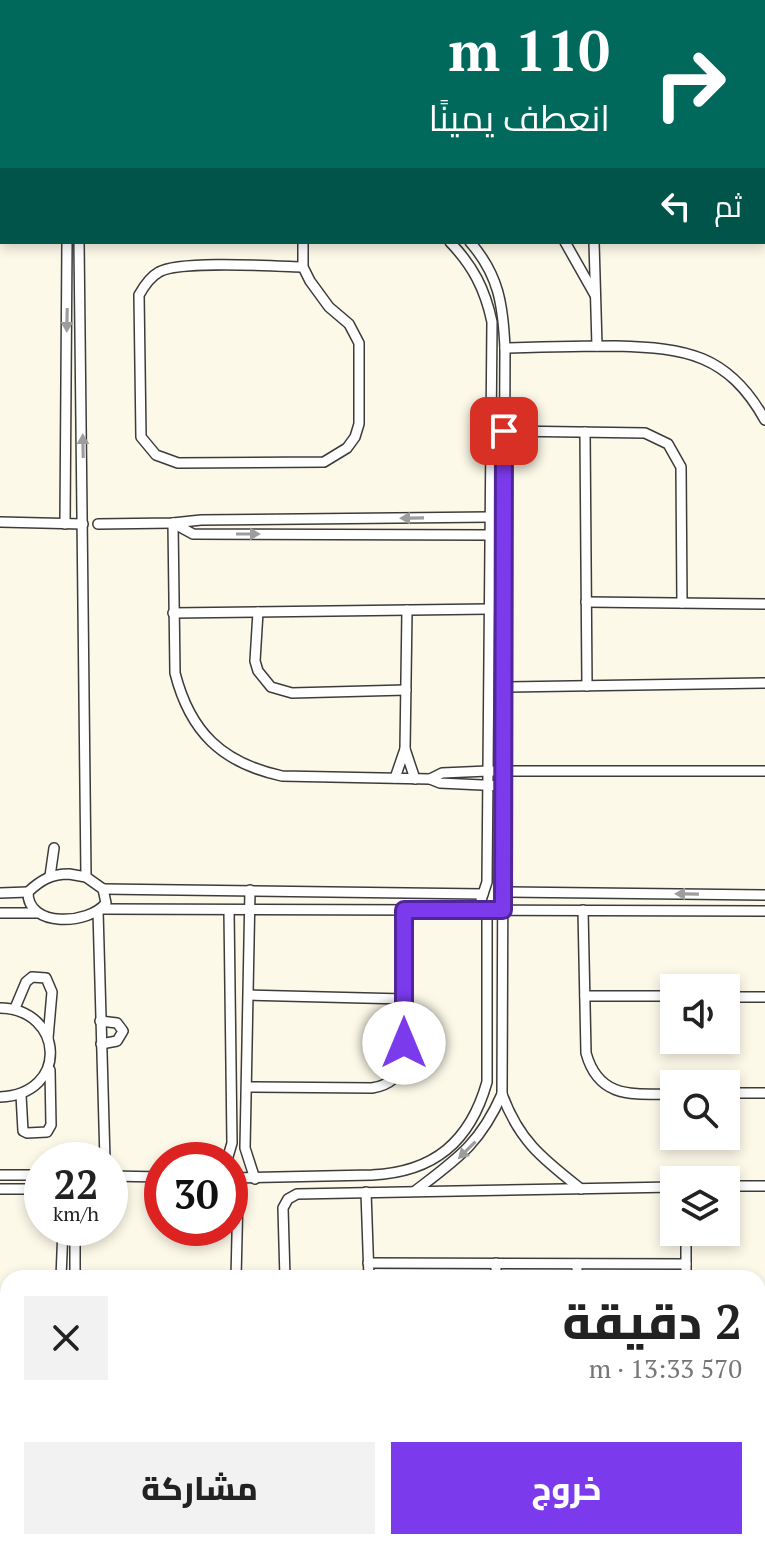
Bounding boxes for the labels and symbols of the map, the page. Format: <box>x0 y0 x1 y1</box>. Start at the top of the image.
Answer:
one-way arrow <box>60 308 73 333</box>
pin <box>470 397 538 465</box>
one-way arrow <box>76 433 89 458</box>
one-way arrow <box>399 512 424 524</box>
one-way arrow <box>236 528 261 540</box>
one-way arrow <box>674 888 699 900</box>
position arrow <box>362 1001 446 1085</box>
one-way arrow <box>458 1140 477 1159</box>
speed limit sign: 30 <box>144 1142 248 1246</box>

